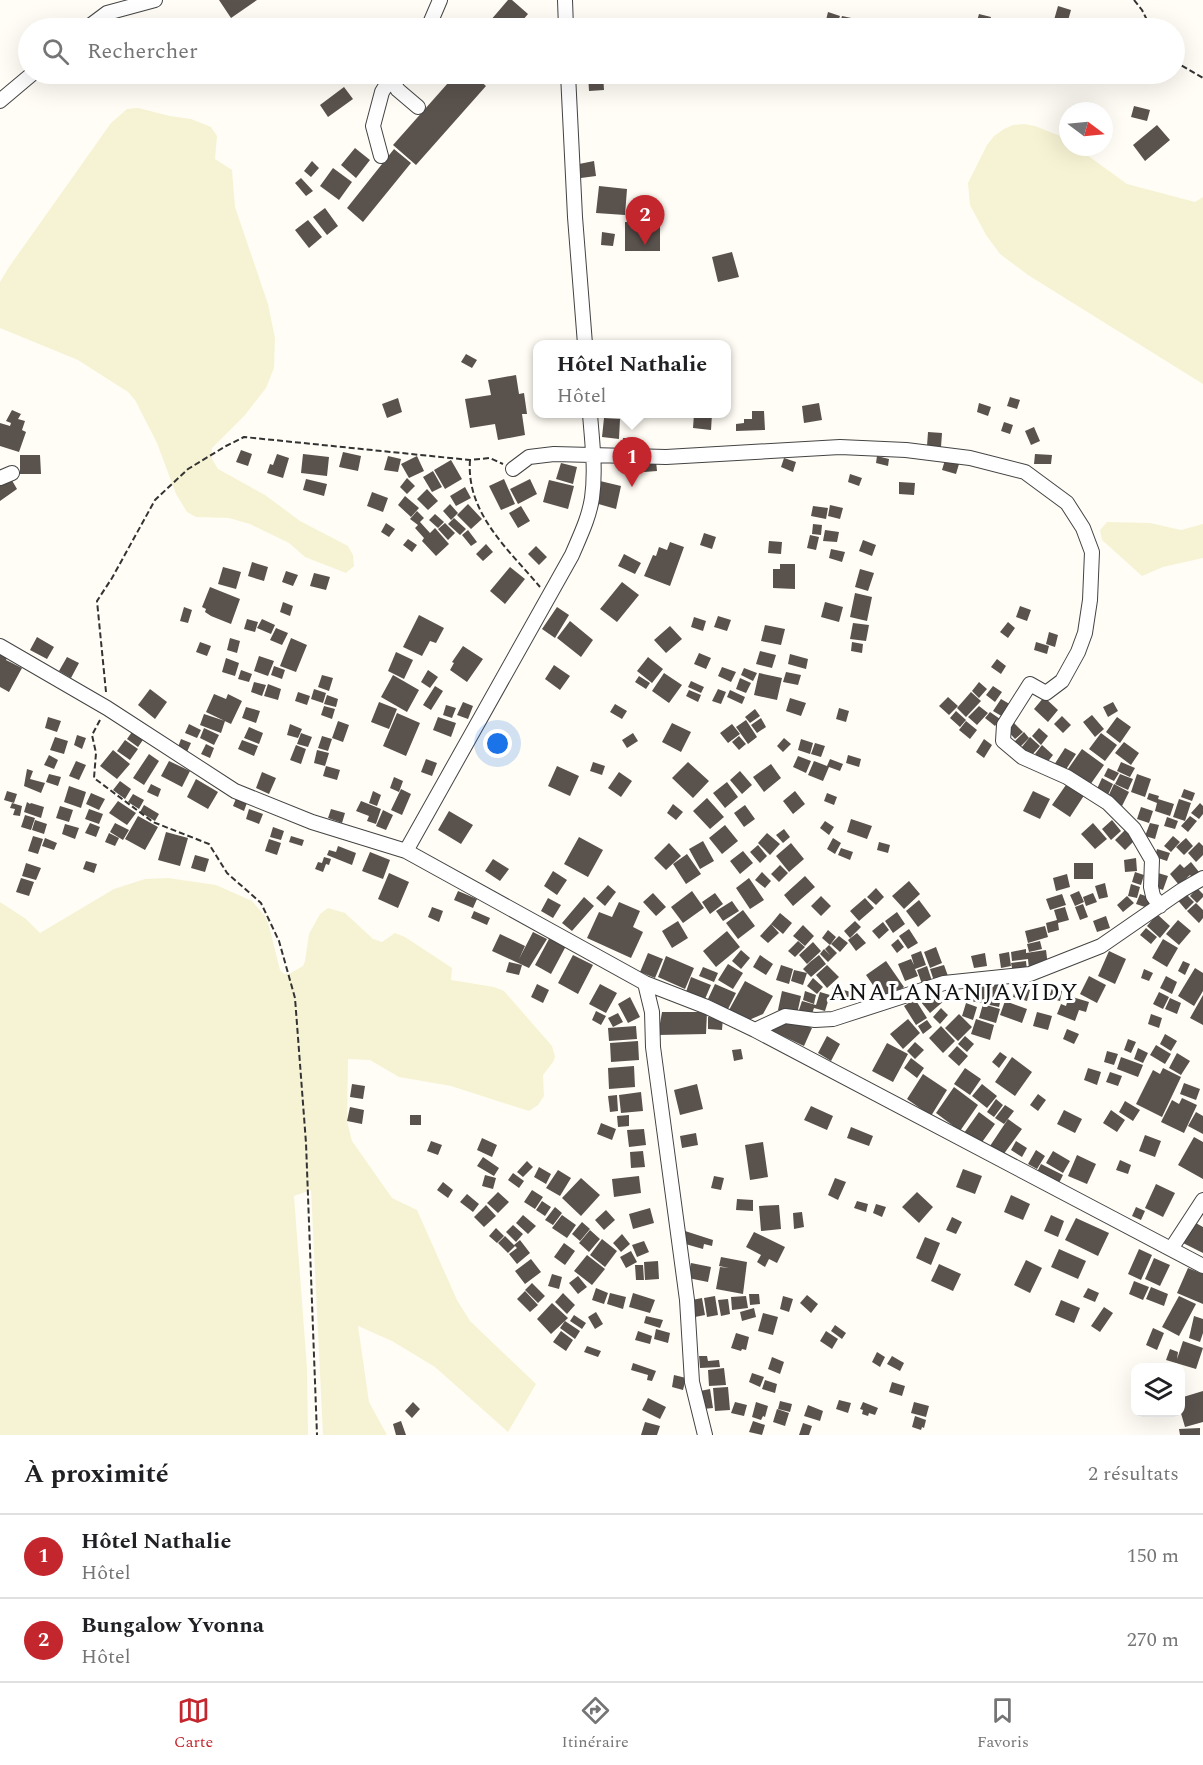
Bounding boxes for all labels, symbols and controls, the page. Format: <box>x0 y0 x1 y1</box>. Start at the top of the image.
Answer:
search box <box>18 18 1185 84</box>
icon: search <box>39 35 72 68</box>
text: Rechercher <box>87 35 198 68</box>
north arrow <box>1059 102 1113 156</box>
pin: 2 <box>626 196 664 245</box>
popup <box>533 340 731 418</box>
text: Hôtel Nathalie <box>557 348 707 381</box>
text: Hôtel <box>557 381 606 411</box>
pin: 1 <box>612 438 652 487</box>
your location <box>483 729 512 758</box>
district label: ANALANANJAVIDY <box>829 975 1079 1011</box>
map controls <box>1131 1363 1185 1417</box>
button: layers <box>1131 1363 1185 1417</box>
text: À proximité <box>24 1454 169 1494</box>
text: 2 résultats <box>1088 1459 1179 1489</box>
text: Hôtel Nathalie <box>81 1525 231 1558</box>
text: 1 <box>38 1541 49 1571</box>
text: 150 m <box>1127 1541 1179 1571</box>
text: Hôtel <box>81 1558 131 1588</box>
text: Bungalow Yvonna <box>81 1609 264 1642</box>
text: 2 <box>38 1625 49 1655</box>
text: 270 m <box>1127 1625 1179 1655</box>
text: Hôtel <box>81 1642 131 1672</box>
tab: Carte <box>174 1694 213 1754</box>
tab: Itinéraire <box>561 1694 629 1754</box>
tab: Favoris <box>977 1694 1029 1754</box>

